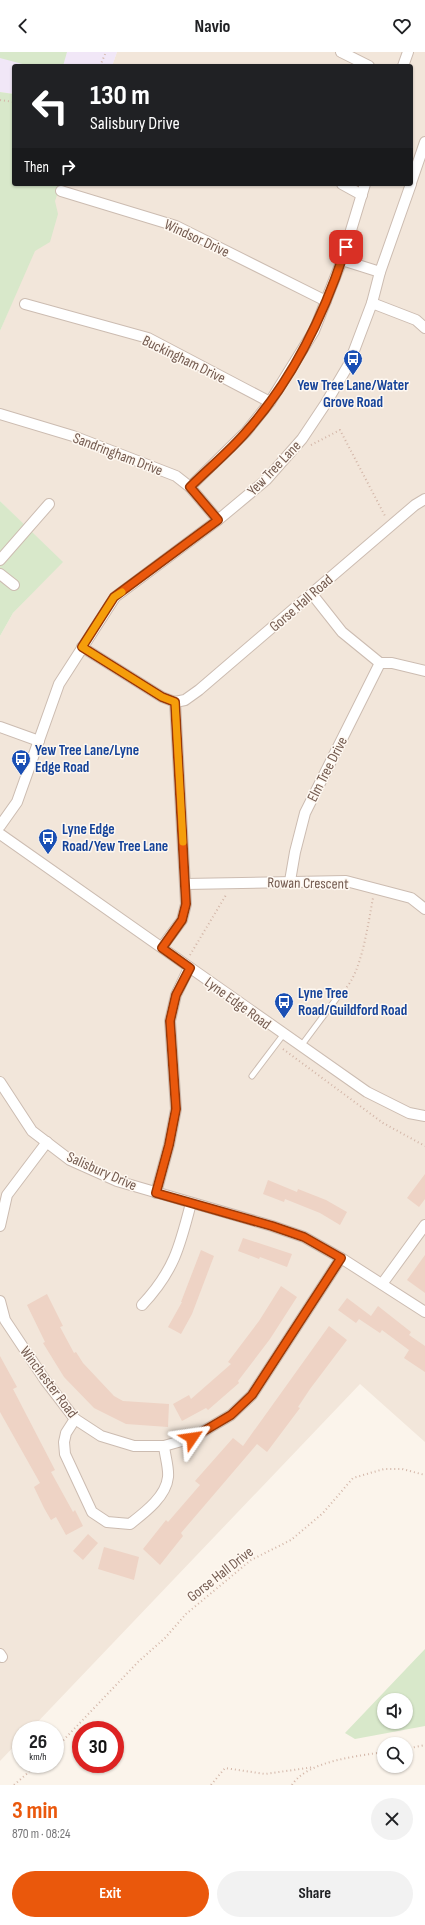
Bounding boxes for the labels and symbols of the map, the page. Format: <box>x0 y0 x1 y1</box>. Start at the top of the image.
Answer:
street label: Windsor Drive <box>161 215 232 262</box>
pin <box>329 230 363 264</box>
street label: Buckingham Drive <box>139 331 229 388</box>
bus stop icon: Yew Tree Lane/Water Grove Road <box>342 348 364 376</box>
place label: Yew Tree Lane/Water Grove Road <box>297 376 409 412</box>
street label: Sandringham Drive <box>70 429 165 480</box>
street label: Yew Tree Lane <box>243 437 305 500</box>
street label: Gorse Hall Road <box>266 571 337 636</box>
street label: Elm Tree Drive <box>303 733 352 805</box>
place label: Yew Tree Lane/Lyne Edge Road <box>35 741 139 777</box>
bus stop icon: Yew Tree Lane/Lyne Edge Road <box>10 748 32 776</box>
place label: Lyne Edge Road/Yew Tree Lane <box>62 820 168 856</box>
bus stop icon: Lyne Edge Road/Yew Tree Lane <box>37 827 59 855</box>
street label: Rowan Crescent <box>267 873 349 894</box>
street label: Lyne Edge Road <box>201 973 275 1034</box>
place label: Lyne Tree Road/Guildford Road <box>298 984 407 1020</box>
bus stop icon: Lyne Tree Road/Guildford Road <box>273 991 295 1019</box>
street label: Salisbury Drive <box>64 1148 140 1195</box>
street label: Winchester Road <box>15 1343 82 1422</box>
position arrow <box>171 1417 213 1459</box>
street label: Gorse Hall Drive <box>183 1543 257 1606</box>
speed limit sign: 30 <box>72 1721 124 1773</box>

